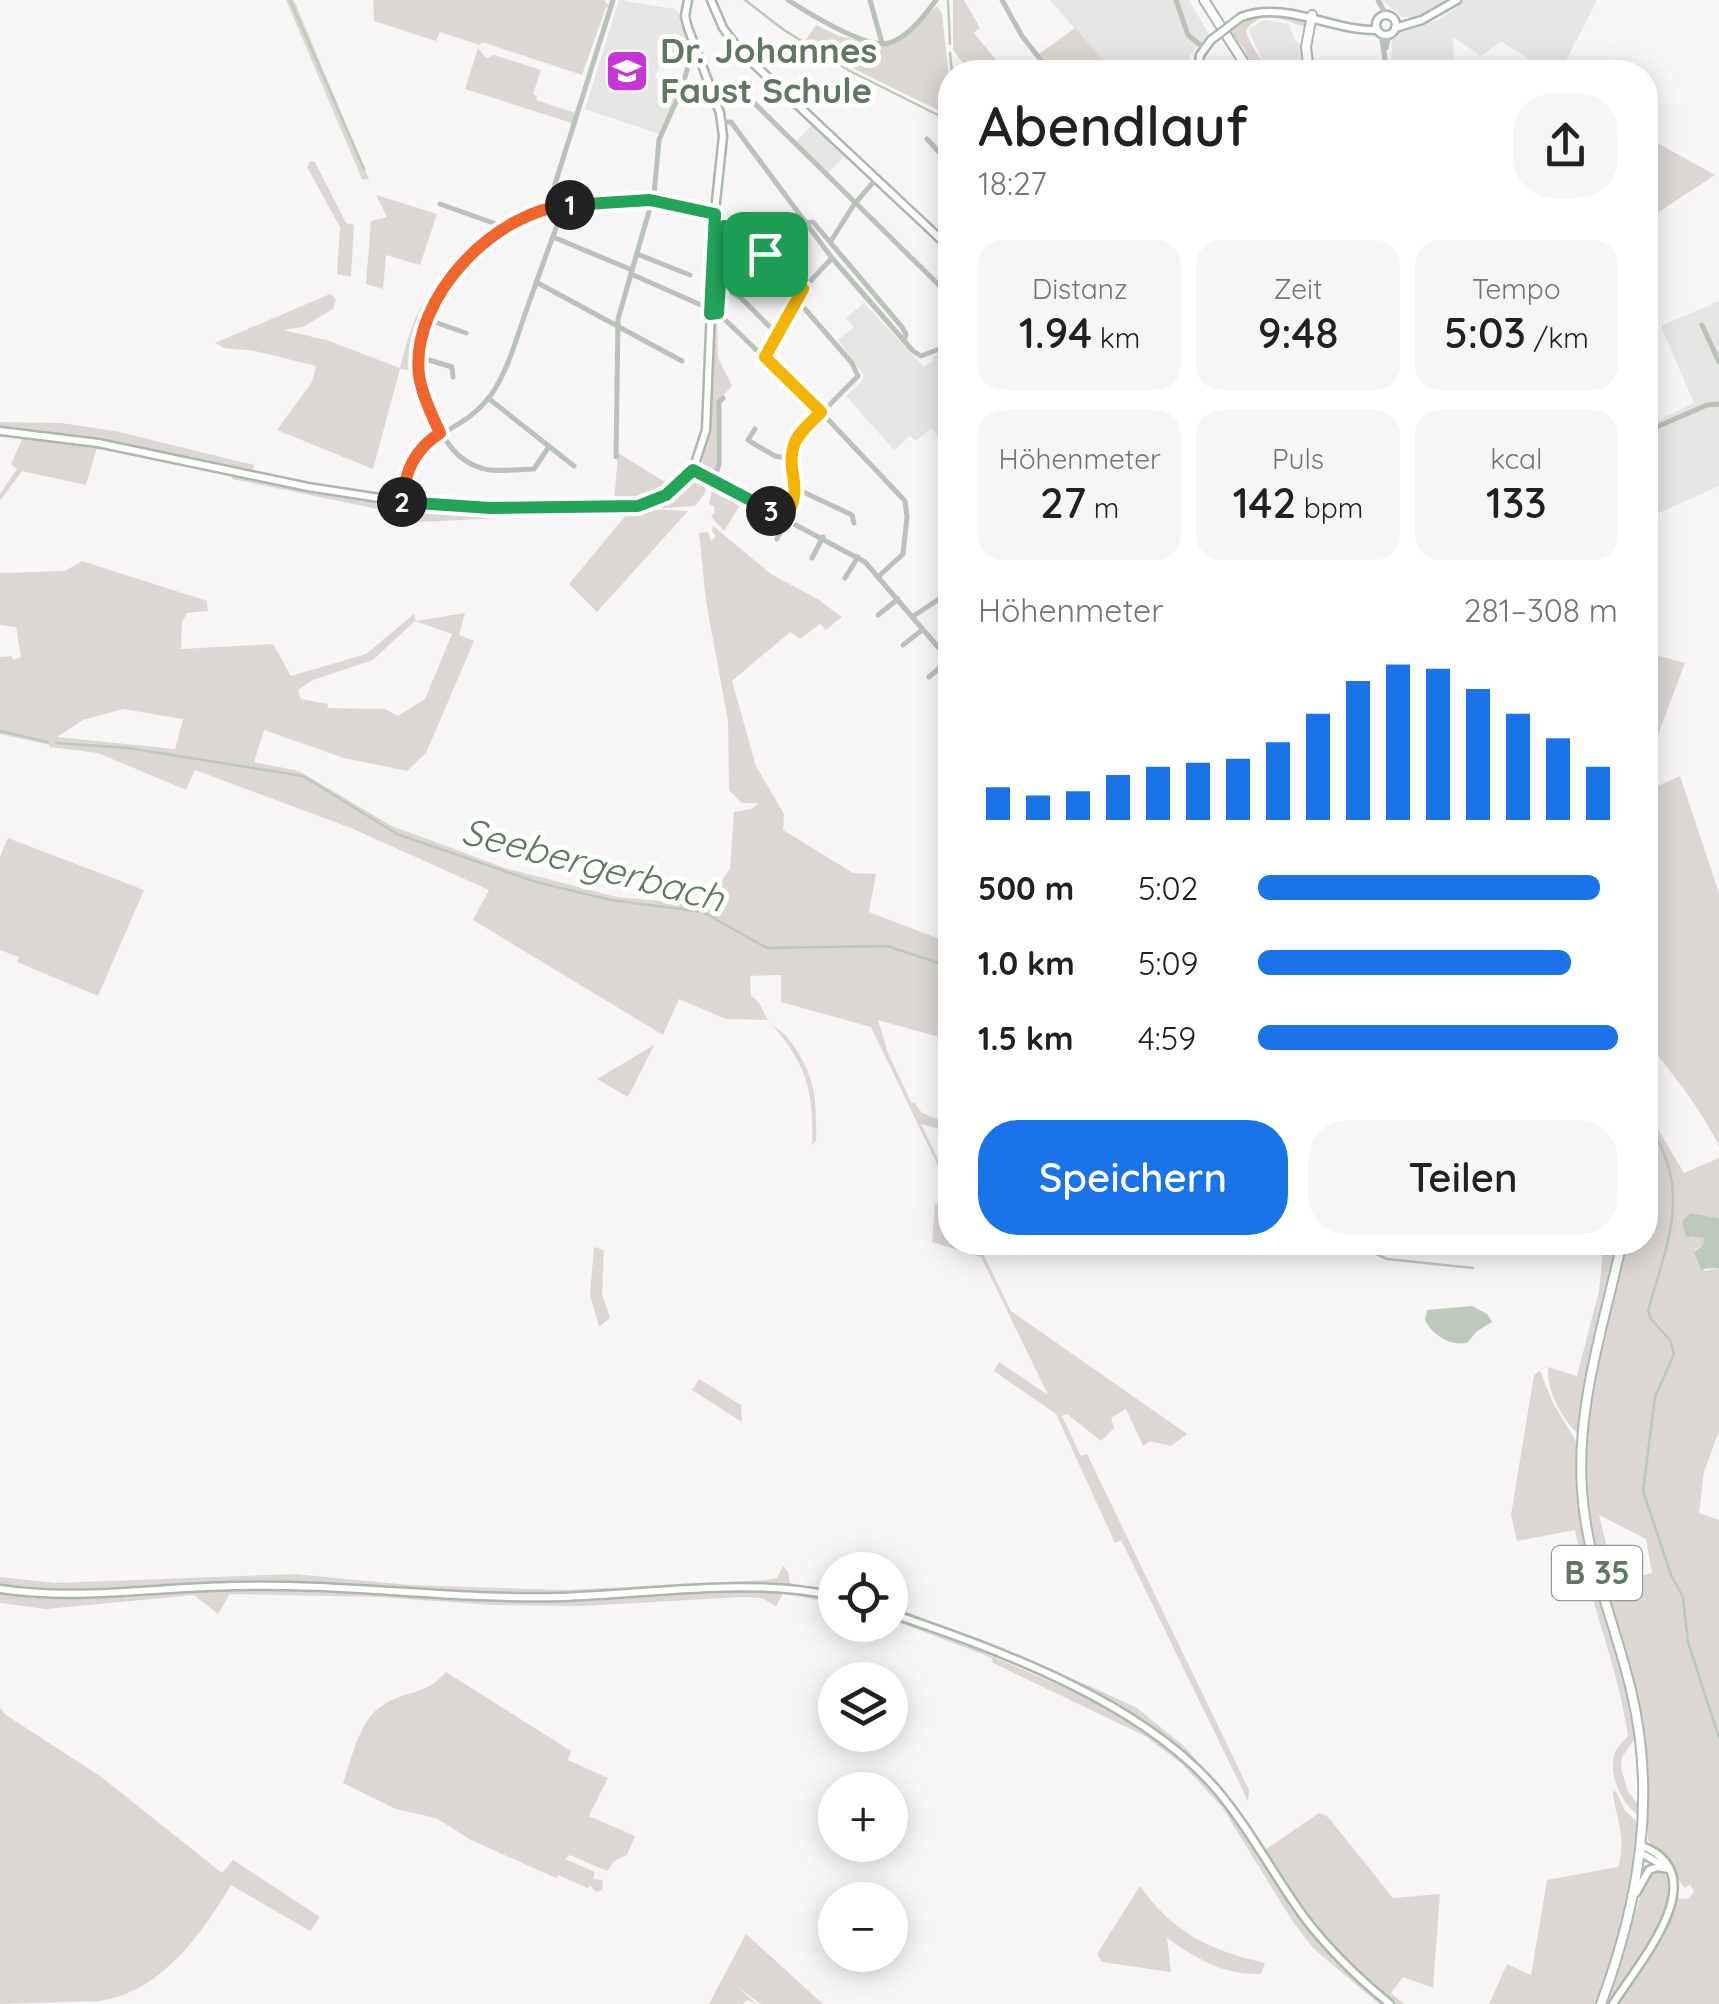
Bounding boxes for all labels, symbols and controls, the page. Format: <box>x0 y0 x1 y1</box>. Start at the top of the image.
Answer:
place label: Dr. Johannes Faust Schule <box>660 28 877 112</box>
school or university icon: Dr. Johannes Faust Schule <box>604 48 650 94</box>
text: Abendlauf <box>978 91 1248 160</box>
button: share <box>1513 93 1618 198</box>
text: 18:27 <box>978 163 1047 203</box>
pin: 1 <box>545 180 595 230</box>
text: 1 <box>565 187 575 222</box>
pin <box>723 212 808 297</box>
icon: arrive <box>738 227 793 282</box>
text: Distanz <box>1032 271 1127 306</box>
text: Zeit <box>1273 271 1323 306</box>
text: Tempo <box>1472 271 1561 306</box>
text: 1.94 <box>1019 306 1092 359</box>
text: 9:48 <box>1258 306 1338 359</box>
text: 5:03 <box>1444 306 1526 359</box>
text: km <box>1092 320 1140 355</box>
text: /km <box>1526 320 1589 355</box>
text: Höhenmeter <box>999 441 1161 476</box>
text: Puls <box>1272 441 1324 476</box>
text: kcal <box>1490 441 1542 476</box>
text: 27 <box>1040 476 1086 529</box>
text: 142 <box>1233 476 1296 529</box>
text: 133 <box>1486 476 1547 529</box>
pin: 2 <box>377 477 427 527</box>
text: 2 <box>394 484 410 519</box>
pin: 3 <box>746 486 796 536</box>
text: m <box>1086 490 1119 525</box>
text: bpm <box>1296 490 1363 525</box>
text: 3 <box>763 493 779 528</box>
text: Höhenmeter <box>978 590 1163 630</box>
text: 281–308 m <box>1464 590 1618 630</box>
water label: Seebergerbach <box>457 806 731 922</box>
text: 500 m <box>978 868 1074 908</box>
text: 5:02 <box>1138 868 1198 908</box>
text: 1.0 km <box>978 943 1075 983</box>
text: 5:09 <box>1138 943 1198 983</box>
text: 1.5 km <box>978 1018 1074 1058</box>
text: 4:59 <box>1138 1018 1196 1058</box>
button: Speichern <box>978 1120 1288 1235</box>
button: Teilen <box>1308 1120 1618 1235</box>
road number: B 35 <box>1552 1546 1642 1600</box>
map controls <box>818 1552 908 1972</box>
button: locate <box>818 1552 908 1642</box>
button: layers <box>818 1662 908 1752</box>
button: + <box>818 1772 908 1862</box>
button: − <box>818 1882 908 1972</box>

